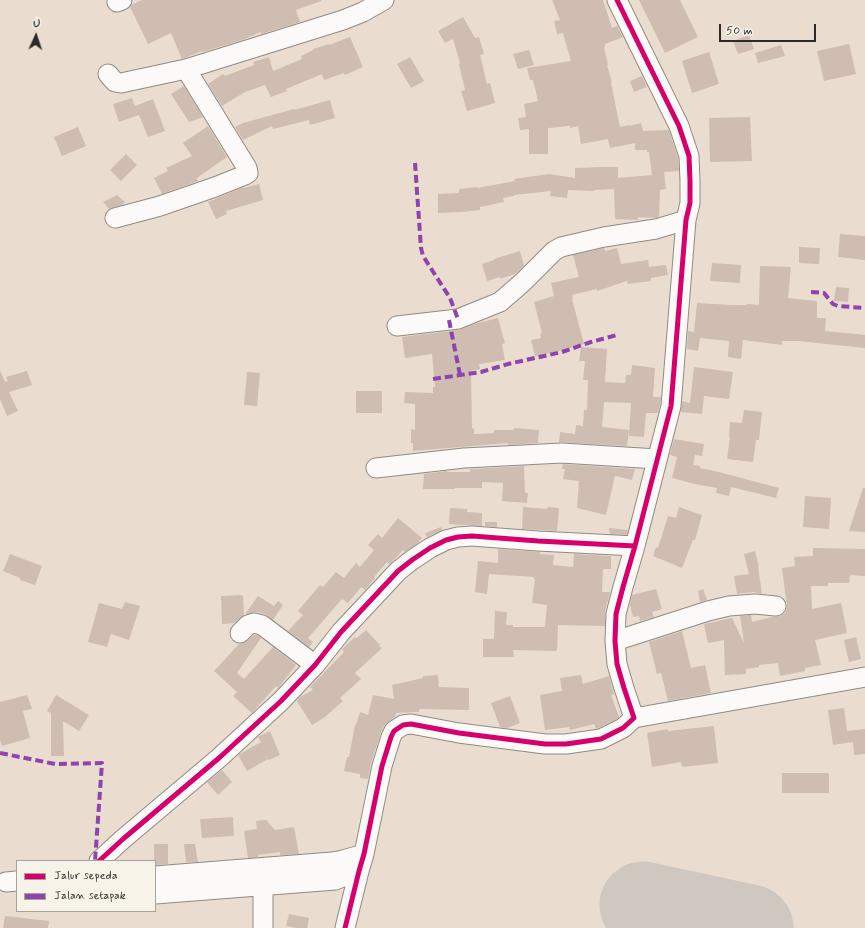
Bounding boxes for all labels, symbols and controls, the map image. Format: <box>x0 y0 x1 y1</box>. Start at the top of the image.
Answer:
north arrow <box>16 16 56 56</box>
scale bar <box>721 16 818 42</box>
text: U <box>33 17 41 31</box>
text: 50 m <box>726 23 753 39</box>
legend <box>16 860 156 912</box>
text: Jalur sepeda <box>54 868 118 884</box>
text: Jalan setapak <box>54 888 126 904</box>

